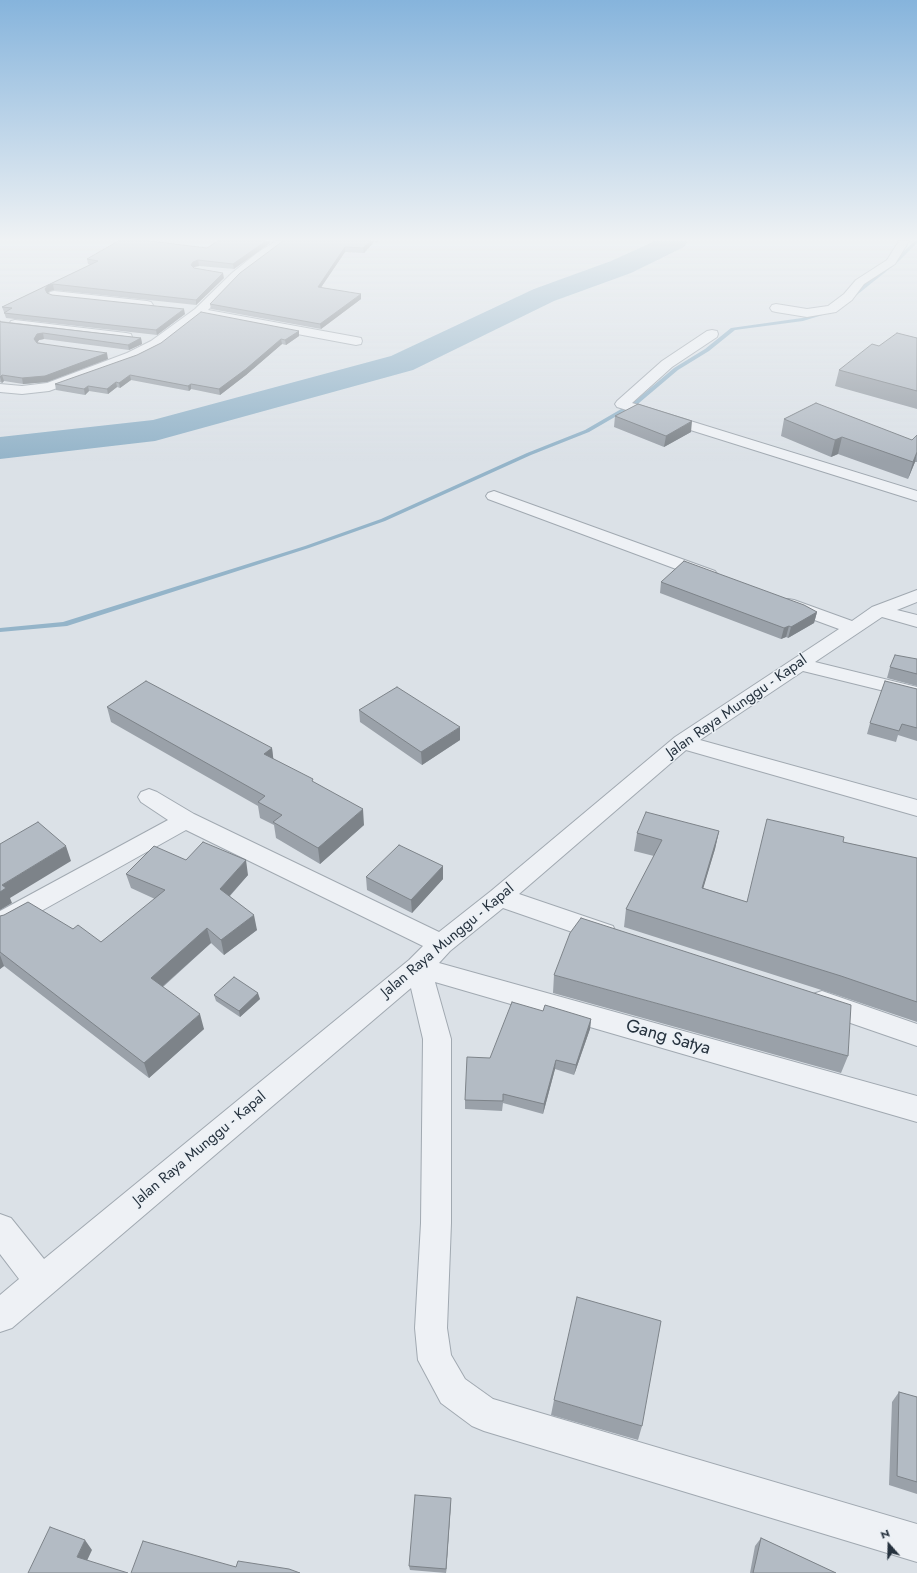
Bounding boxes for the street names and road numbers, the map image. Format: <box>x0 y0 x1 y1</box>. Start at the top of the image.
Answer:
street label: Jalan Raya Munggu - Kapal <box>663 652 811 762</box>
street label: Jalan Raya Munggu - Kapal <box>378 880 518 1002</box>
street label: Gang Satya <box>623 1016 713 1060</box>
street label: Jalan Raya Munggu - Kapal <box>130 1088 270 1210</box>

